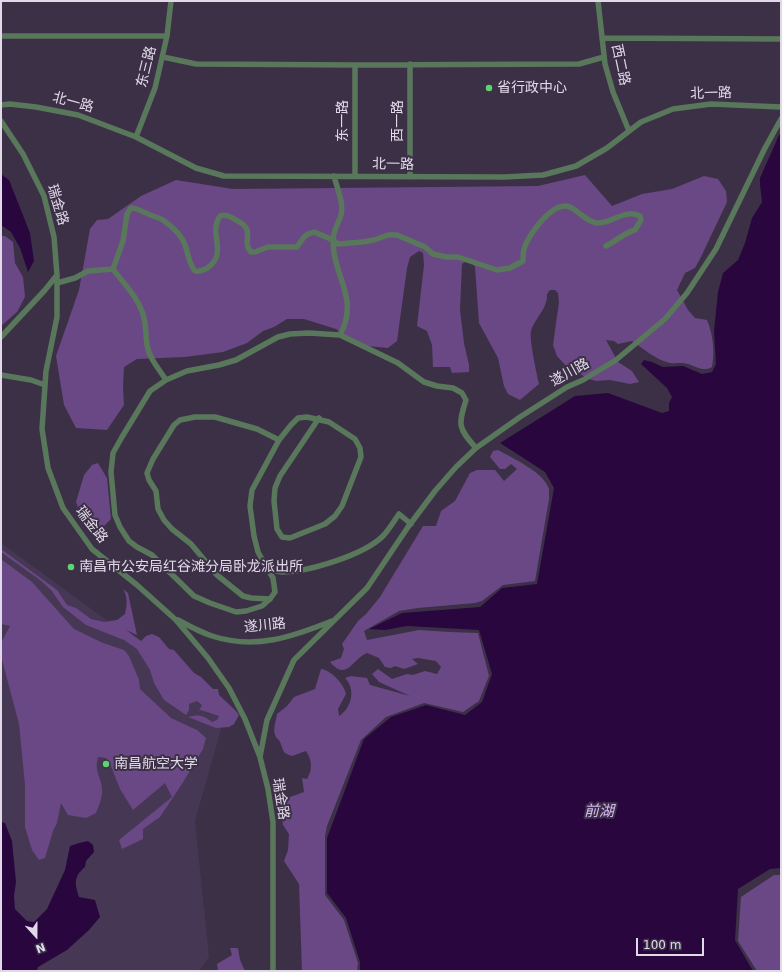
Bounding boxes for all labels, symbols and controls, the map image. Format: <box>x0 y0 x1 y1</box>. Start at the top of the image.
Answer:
street label: 西二路 <box>607 43 633 87</box>
street label: 东三路 <box>134 45 160 89</box>
place label: 省行政中心 <box>497 80 567 96</box>
marker: 省行政中心 <box>484 83 494 93</box>
street label: 北一路 <box>690 85 732 103</box>
street label: 北一路 <box>51 89 95 117</box>
street label: 东一路 <box>335 100 351 142</box>
street label: 西一路 <box>390 100 406 142</box>
street label: 北一路 <box>372 156 414 174</box>
street label: 瑞金路 <box>43 182 71 228</box>
street label: 遂川路 <box>548 355 592 391</box>
street label: 瑞金路 <box>71 503 111 547</box>
place label: 南昌市公安局红谷滩分局卧龙派出所 <box>79 559 303 575</box>
marker: 南昌市公安局红谷滩分局卧龙派出所 <box>66 562 76 572</box>
street label: 遂川路 <box>243 615 287 637</box>
place label: 南昌航空大学 <box>114 756 198 772</box>
marker: 南昌航空大学 <box>101 759 111 769</box>
street label: 瑞金路 <box>268 777 292 821</box>
water label: 前湖 <box>584 803 614 821</box>
north arrow <box>16 916 56 956</box>
scale bar <box>638 930 706 956</box>
text: 100 m <box>643 938 681 952</box>
text: N <box>34 940 47 955</box>

